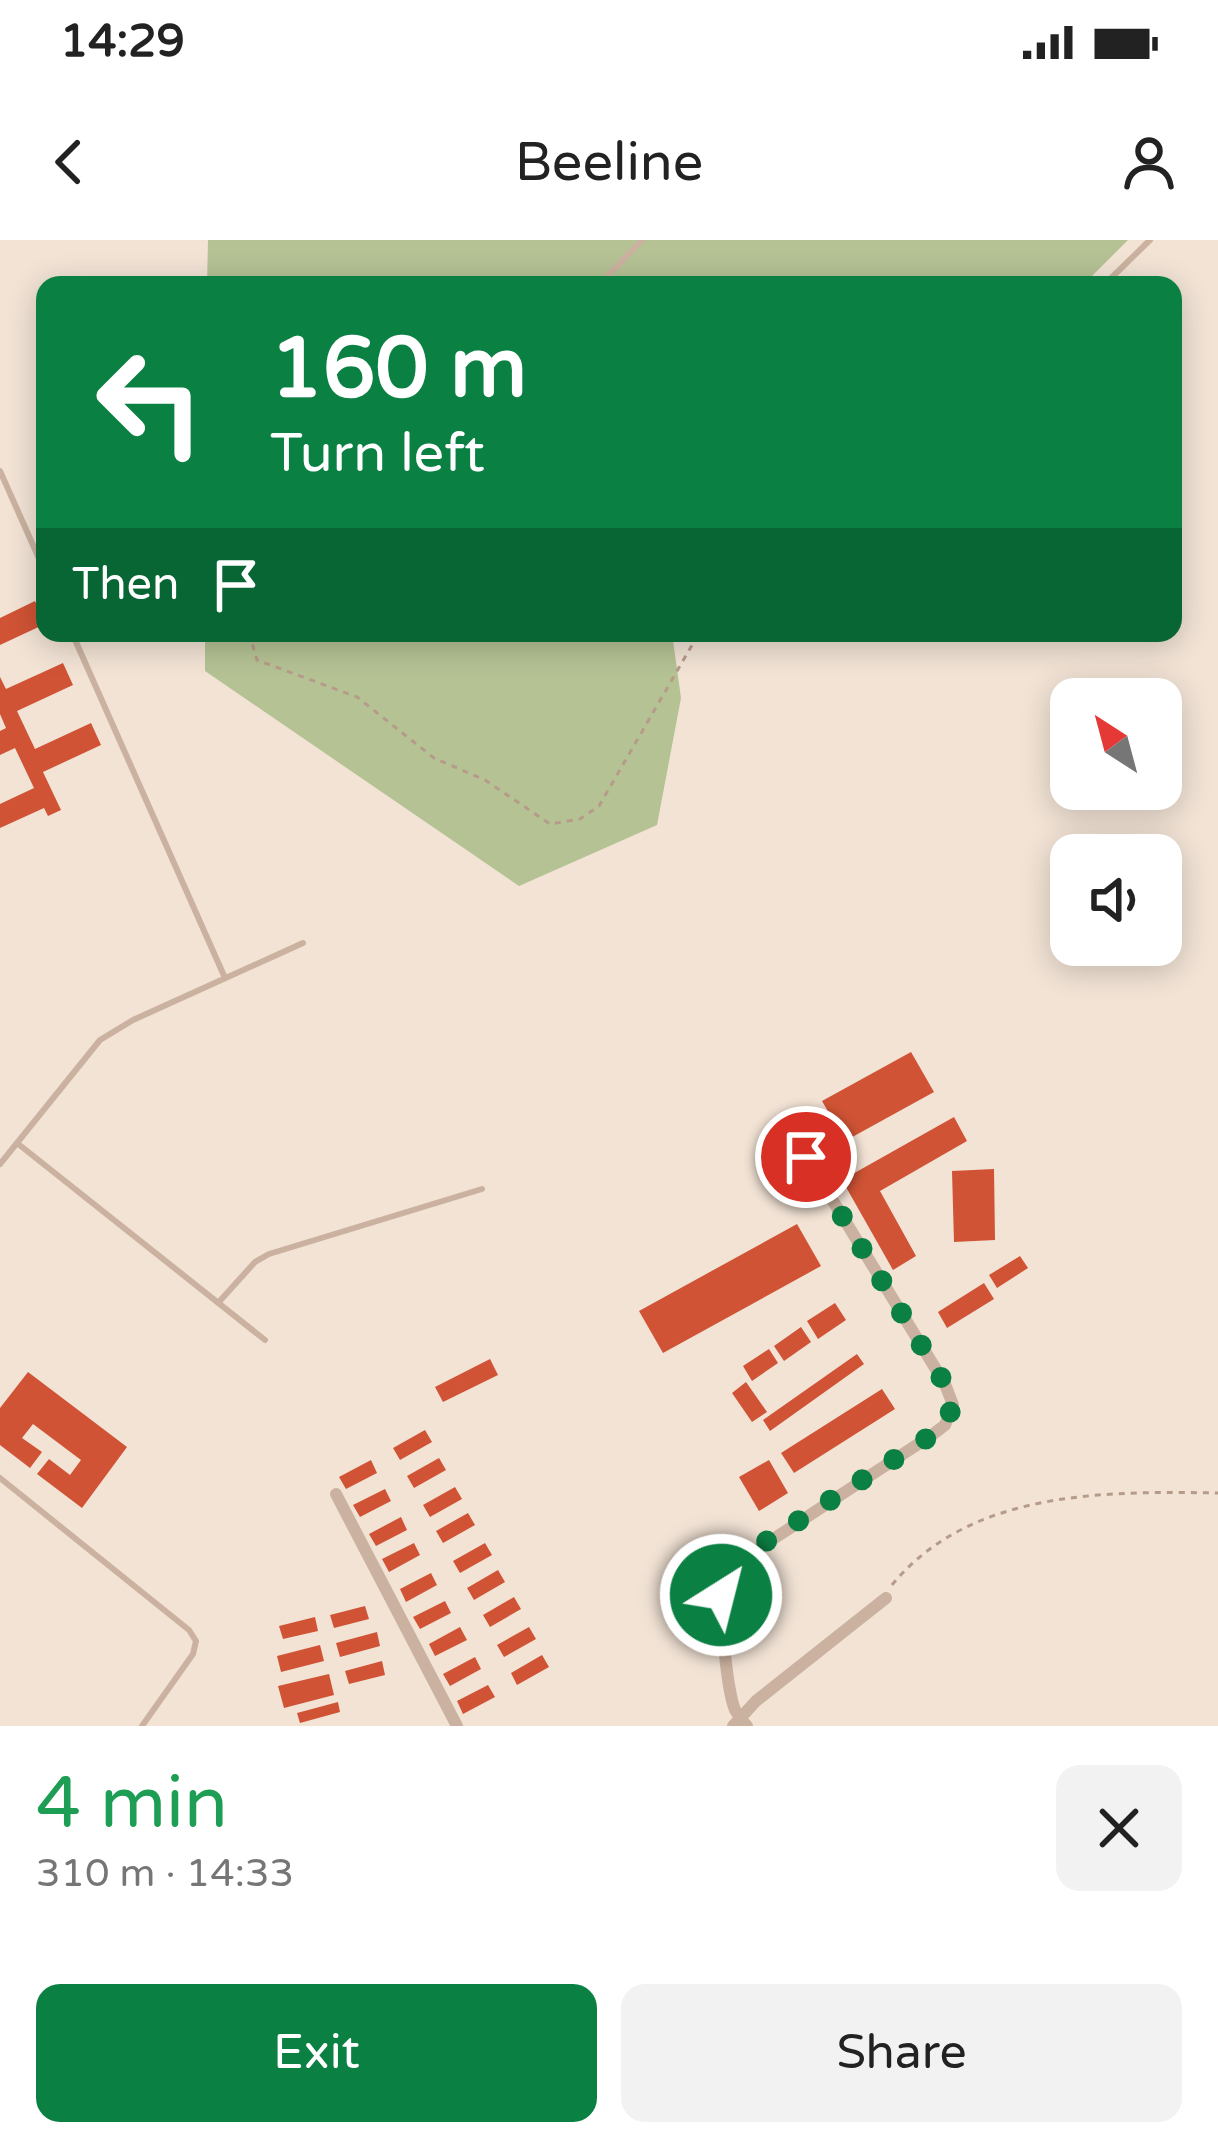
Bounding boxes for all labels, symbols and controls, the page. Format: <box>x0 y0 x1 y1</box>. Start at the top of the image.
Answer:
text: 14:29 <box>60 15 185 69</box>
icon: back <box>36 129 102 195</box>
icon: person <box>1116 129 1182 195</box>
text: Beeline <box>515 130 703 195</box>
text: 160 m <box>270 319 527 420</box>
icon: left <box>72 324 228 480</box>
text: Turn left <box>270 421 485 486</box>
icon: arrive <box>203 552 269 618</box>
text: Then <box>72 558 179 612</box>
north arrow <box>1050 678 1182 810</box>
map controls <box>1050 678 1182 966</box>
button: sound <box>1050 834 1182 966</box>
pin <box>755 1106 857 1208</box>
icon: arrive <box>773 1124 839 1190</box>
position arrow <box>658 1532 784 1658</box>
text: 4 min <box>36 1761 228 1848</box>
button: close <box>1056 1765 1182 1891</box>
text: 310 m · 14:33 <box>36 1850 294 1897</box>
button: Exit <box>36 1984 597 2122</box>
button: Share <box>621 1984 1182 2122</box>

